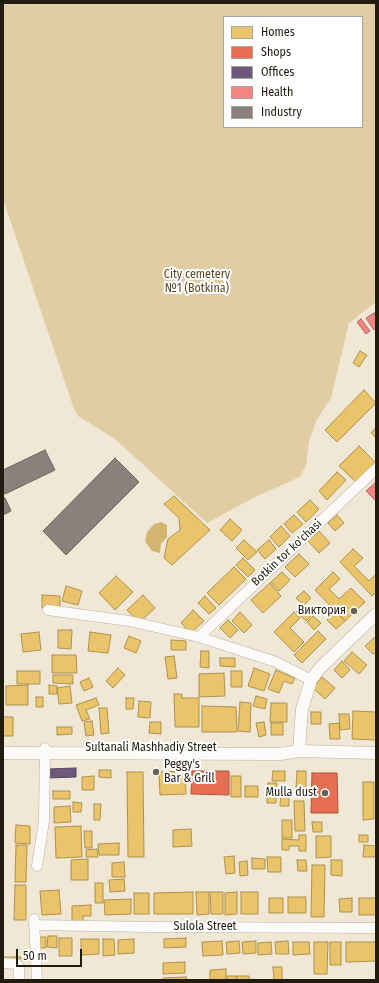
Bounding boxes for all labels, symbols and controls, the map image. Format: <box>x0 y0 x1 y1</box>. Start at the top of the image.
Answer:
legend <box>223 16 363 128</box>
text: Homes <box>261 25 295 39</box>
text: Shops <box>261 45 291 59</box>
text: Offices <box>261 65 294 79</box>
text: Health <box>261 85 293 99</box>
text: Industry <box>261 105 302 119</box>
park label: City cemetery №1 (Botkina) <box>164 268 230 296</box>
street label: Botkin tor ko'chasi <box>249 517 325 589</box>
place label: Виктория <box>298 604 346 618</box>
marker: Виктория <box>349 606 359 616</box>
street label: Sultаnali Mashhadiy Street <box>85 741 217 755</box>
place label: Peggy's Bar & Grill <box>164 758 215 786</box>
marker: Peggy's Bar & Grill <box>151 767 161 777</box>
place label: Mulla dust <box>265 786 317 800</box>
marker: Mulla dust <box>320 788 330 798</box>
street label: Sulola Street <box>174 920 236 934</box>
scale bar <box>18 941 84 967</box>
text: 50 m <box>23 949 47 963</box>

